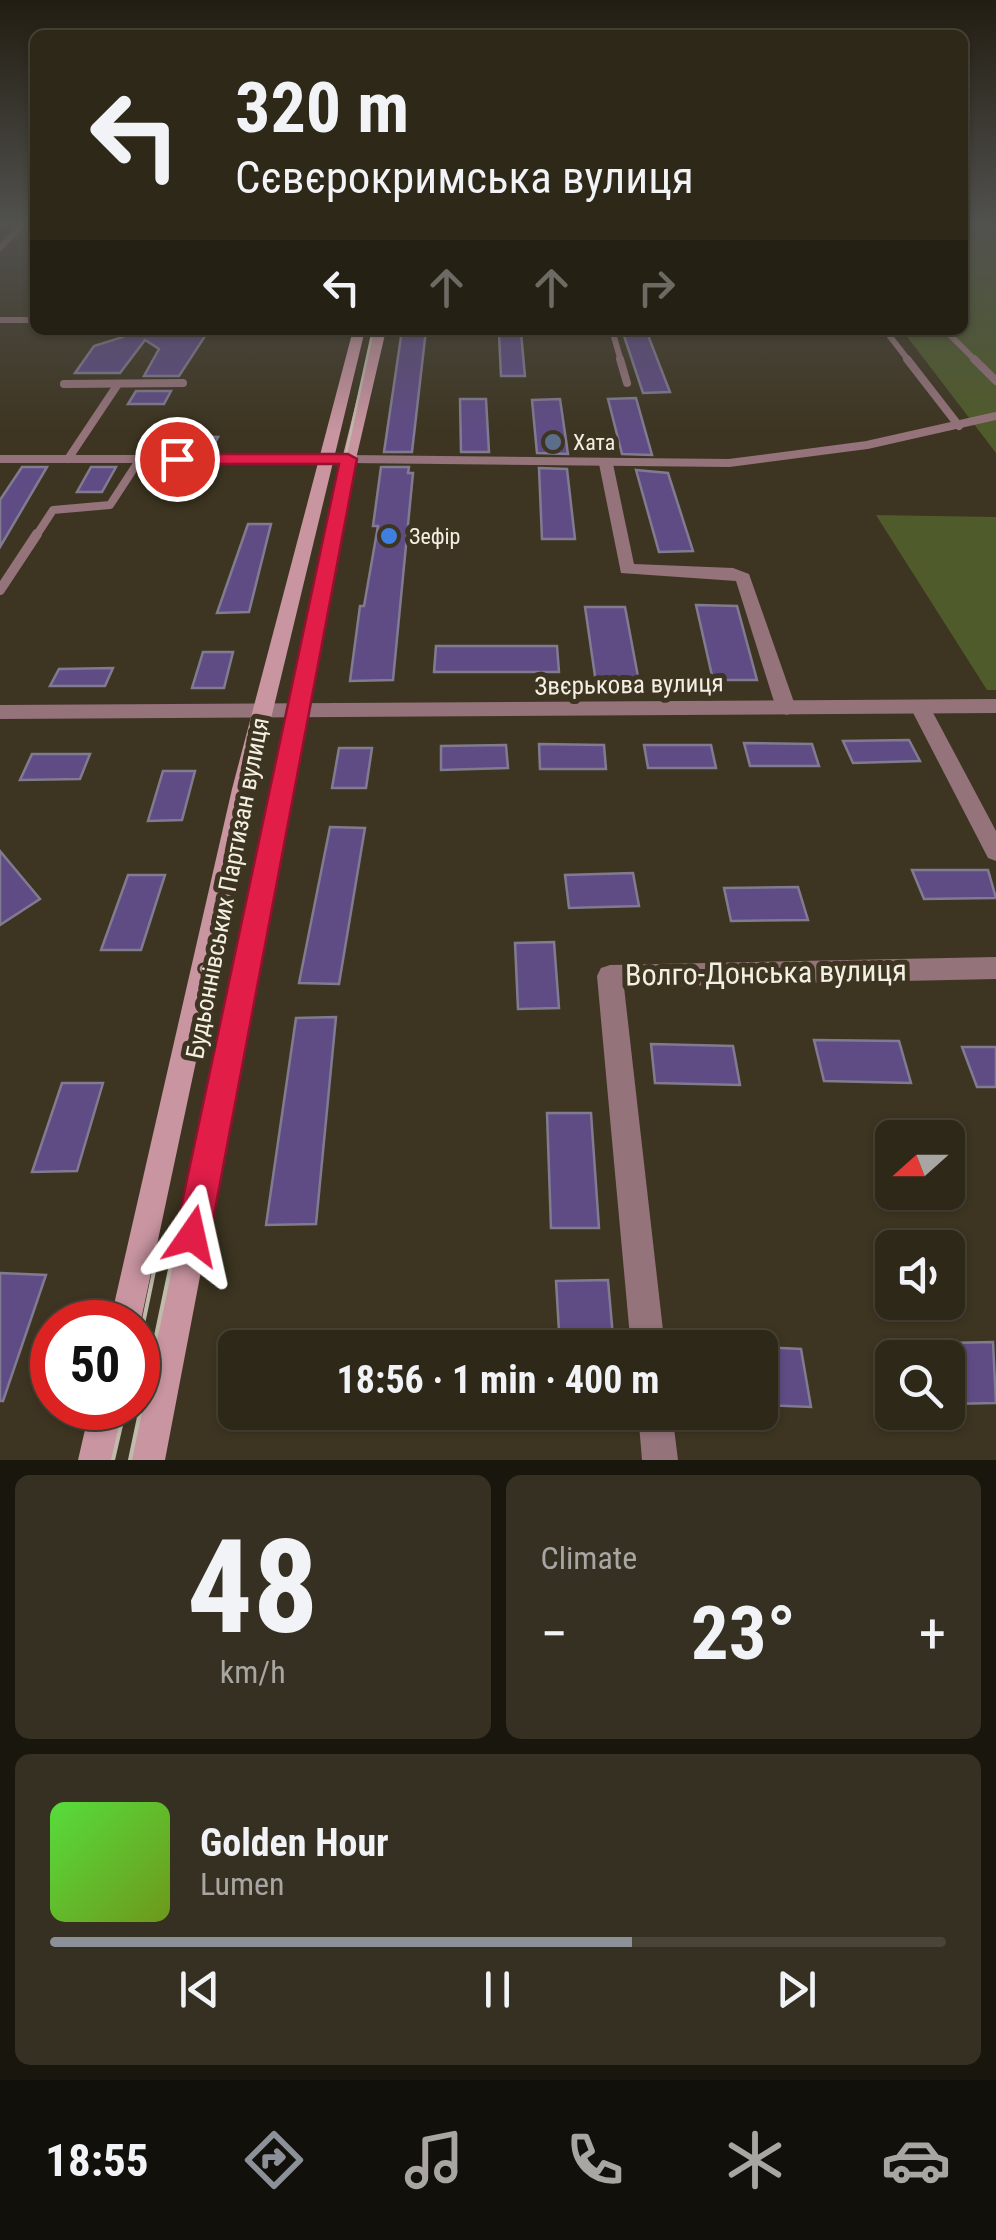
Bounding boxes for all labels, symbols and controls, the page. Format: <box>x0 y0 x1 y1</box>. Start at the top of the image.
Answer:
text: 320 m <box>235 67 409 149</box>
icon: left <box>70 70 200 200</box>
text: Сєвєрокримська вулиця <box>235 151 694 204</box>
icon: left <box>314 260 369 315</box>
icon: ahead <box>419 260 474 315</box>
icon: ahead <box>524 260 579 315</box>
icon: right <box>629 260 684 315</box>
pin <box>135 417 220 502</box>
place label: Хата <box>573 430 615 455</box>
marker: Хата <box>542 431 564 453</box>
icon: arrive <box>150 432 205 487</box>
place label: Зефір <box>409 524 460 549</box>
marker: Зефір <box>378 525 400 547</box>
street label: Звєрькова вулиця <box>534 668 724 701</box>
street label: Будьоннівських Партизан вулиця <box>180 715 275 1061</box>
street label: Волго-Донська вулиця <box>625 953 907 992</box>
north arrow <box>875 1120 965 1210</box>
map controls <box>875 1120 965 1430</box>
position arrow <box>140 1184 244 1288</box>
button: sound <box>875 1230 965 1320</box>
speed limit sign: 50 <box>30 1300 160 1430</box>
button: search <box>875 1340 965 1430</box>
text: 18:56 · 1 min · 400 m <box>337 1358 659 1402</box>
text: 48 <box>187 1511 318 1664</box>
text: Climate <box>541 1539 637 1577</box>
text: 23° <box>691 1589 796 1677</box>
text: − <box>541 1602 568 1666</box>
text: + <box>919 1602 946 1666</box>
text: km/h <box>220 1653 286 1691</box>
text: Golden Hour <box>200 1821 389 1865</box>
text: Lumen <box>200 1865 285 1903</box>
icon: previous <box>172 1962 227 2017</box>
icon: pause <box>470 1962 525 2017</box>
icon: next <box>769 1962 824 2017</box>
icon: directions <box>239 2125 309 2195</box>
icon: music <box>399 2125 469 2195</box>
icon: phone <box>560 2125 630 2195</box>
icon: climate <box>720 2125 790 2195</box>
icon: car <box>881 2125 951 2195</box>
text: 18:55 <box>45 2134 149 2187</box>

